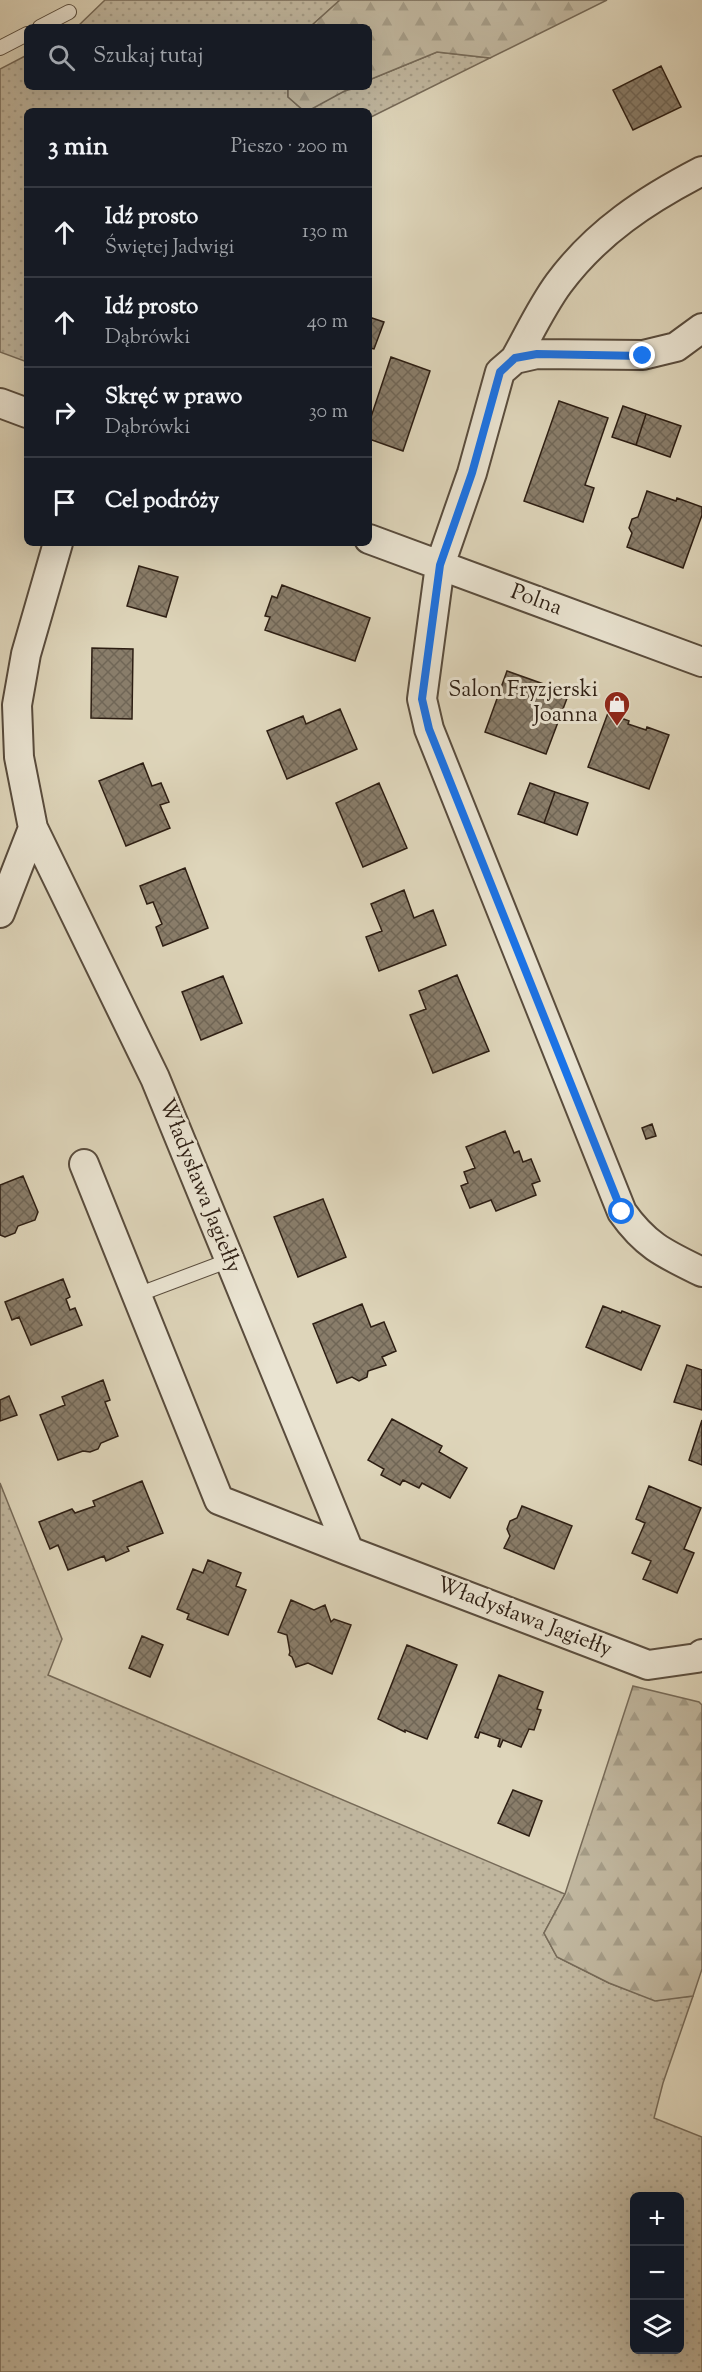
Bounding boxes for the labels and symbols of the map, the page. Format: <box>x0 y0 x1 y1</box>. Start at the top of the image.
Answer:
route end <box>629 342 655 368</box>
street label: Polna <box>506 577 566 625</box>
place label: Salon Fryzjerski Joanna <box>448 675 598 732</box>
shop icon: Salon Fryzjerski Joanna <box>602 689 632 727</box>
street label: Władysława Jagiełły <box>149 1094 249 1278</box>
route start <box>608 1198 634 1224</box>
street label: Władysława Jagiełły <box>431 1570 617 1666</box>

